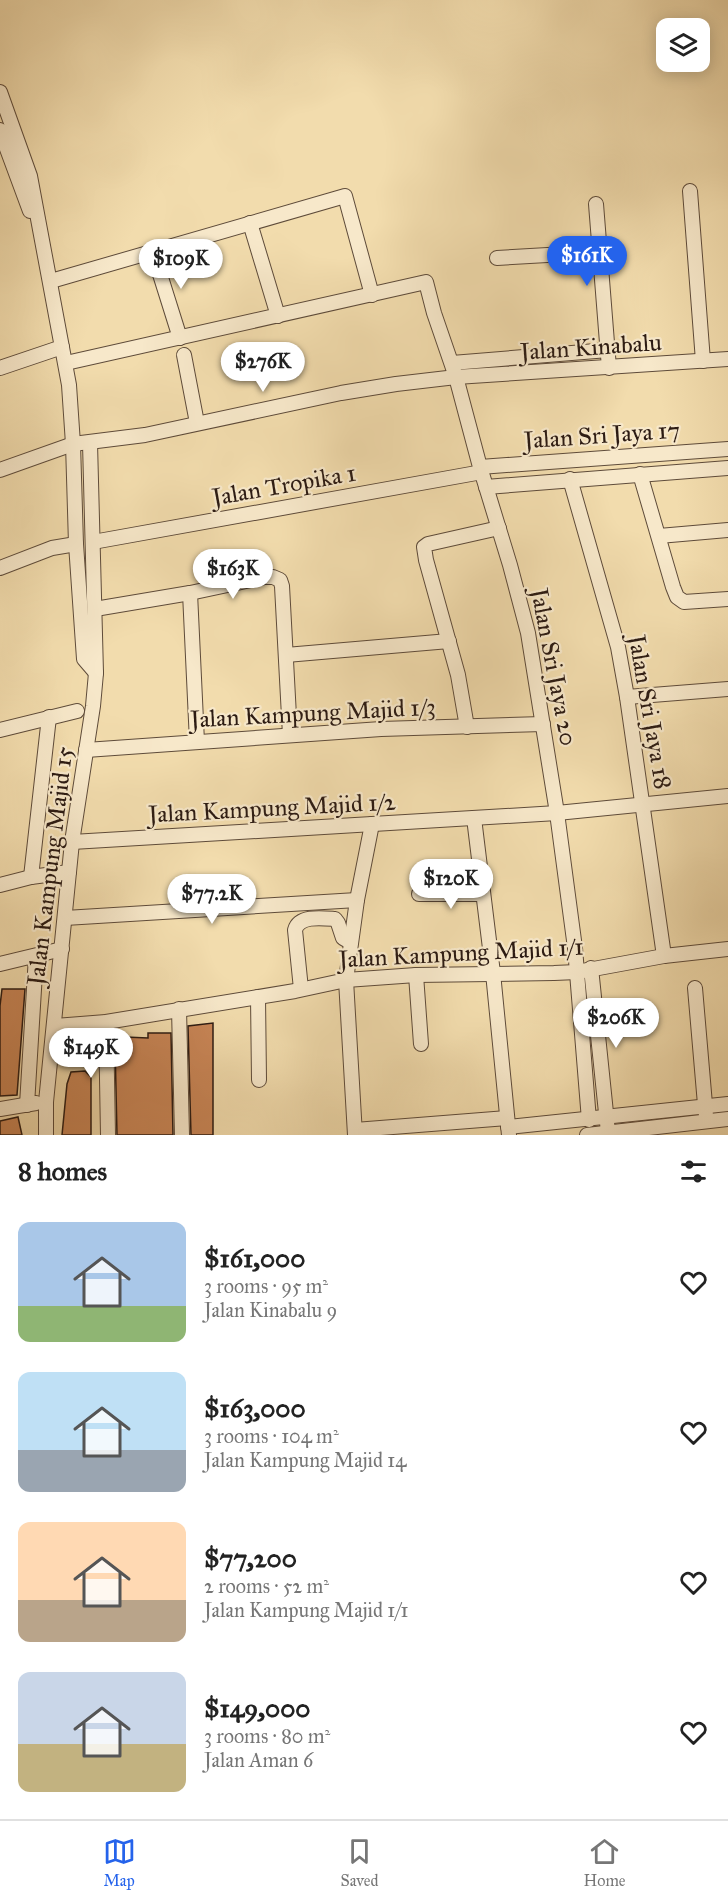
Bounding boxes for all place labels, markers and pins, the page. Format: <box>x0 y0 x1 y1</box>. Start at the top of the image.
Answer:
pin: $161K <box>545 236 629 287</box>
pin: $109K <box>139 239 223 290</box>
pin: $276K <box>221 342 305 393</box>
pin: $163K <box>191 549 275 600</box>
pin: $120K <box>409 859 493 910</box>
pin: $77.2K <box>163 874 261 925</box>
pin: $206K <box>574 998 658 1049</box>
pin: $149K <box>49 1028 133 1079</box>

